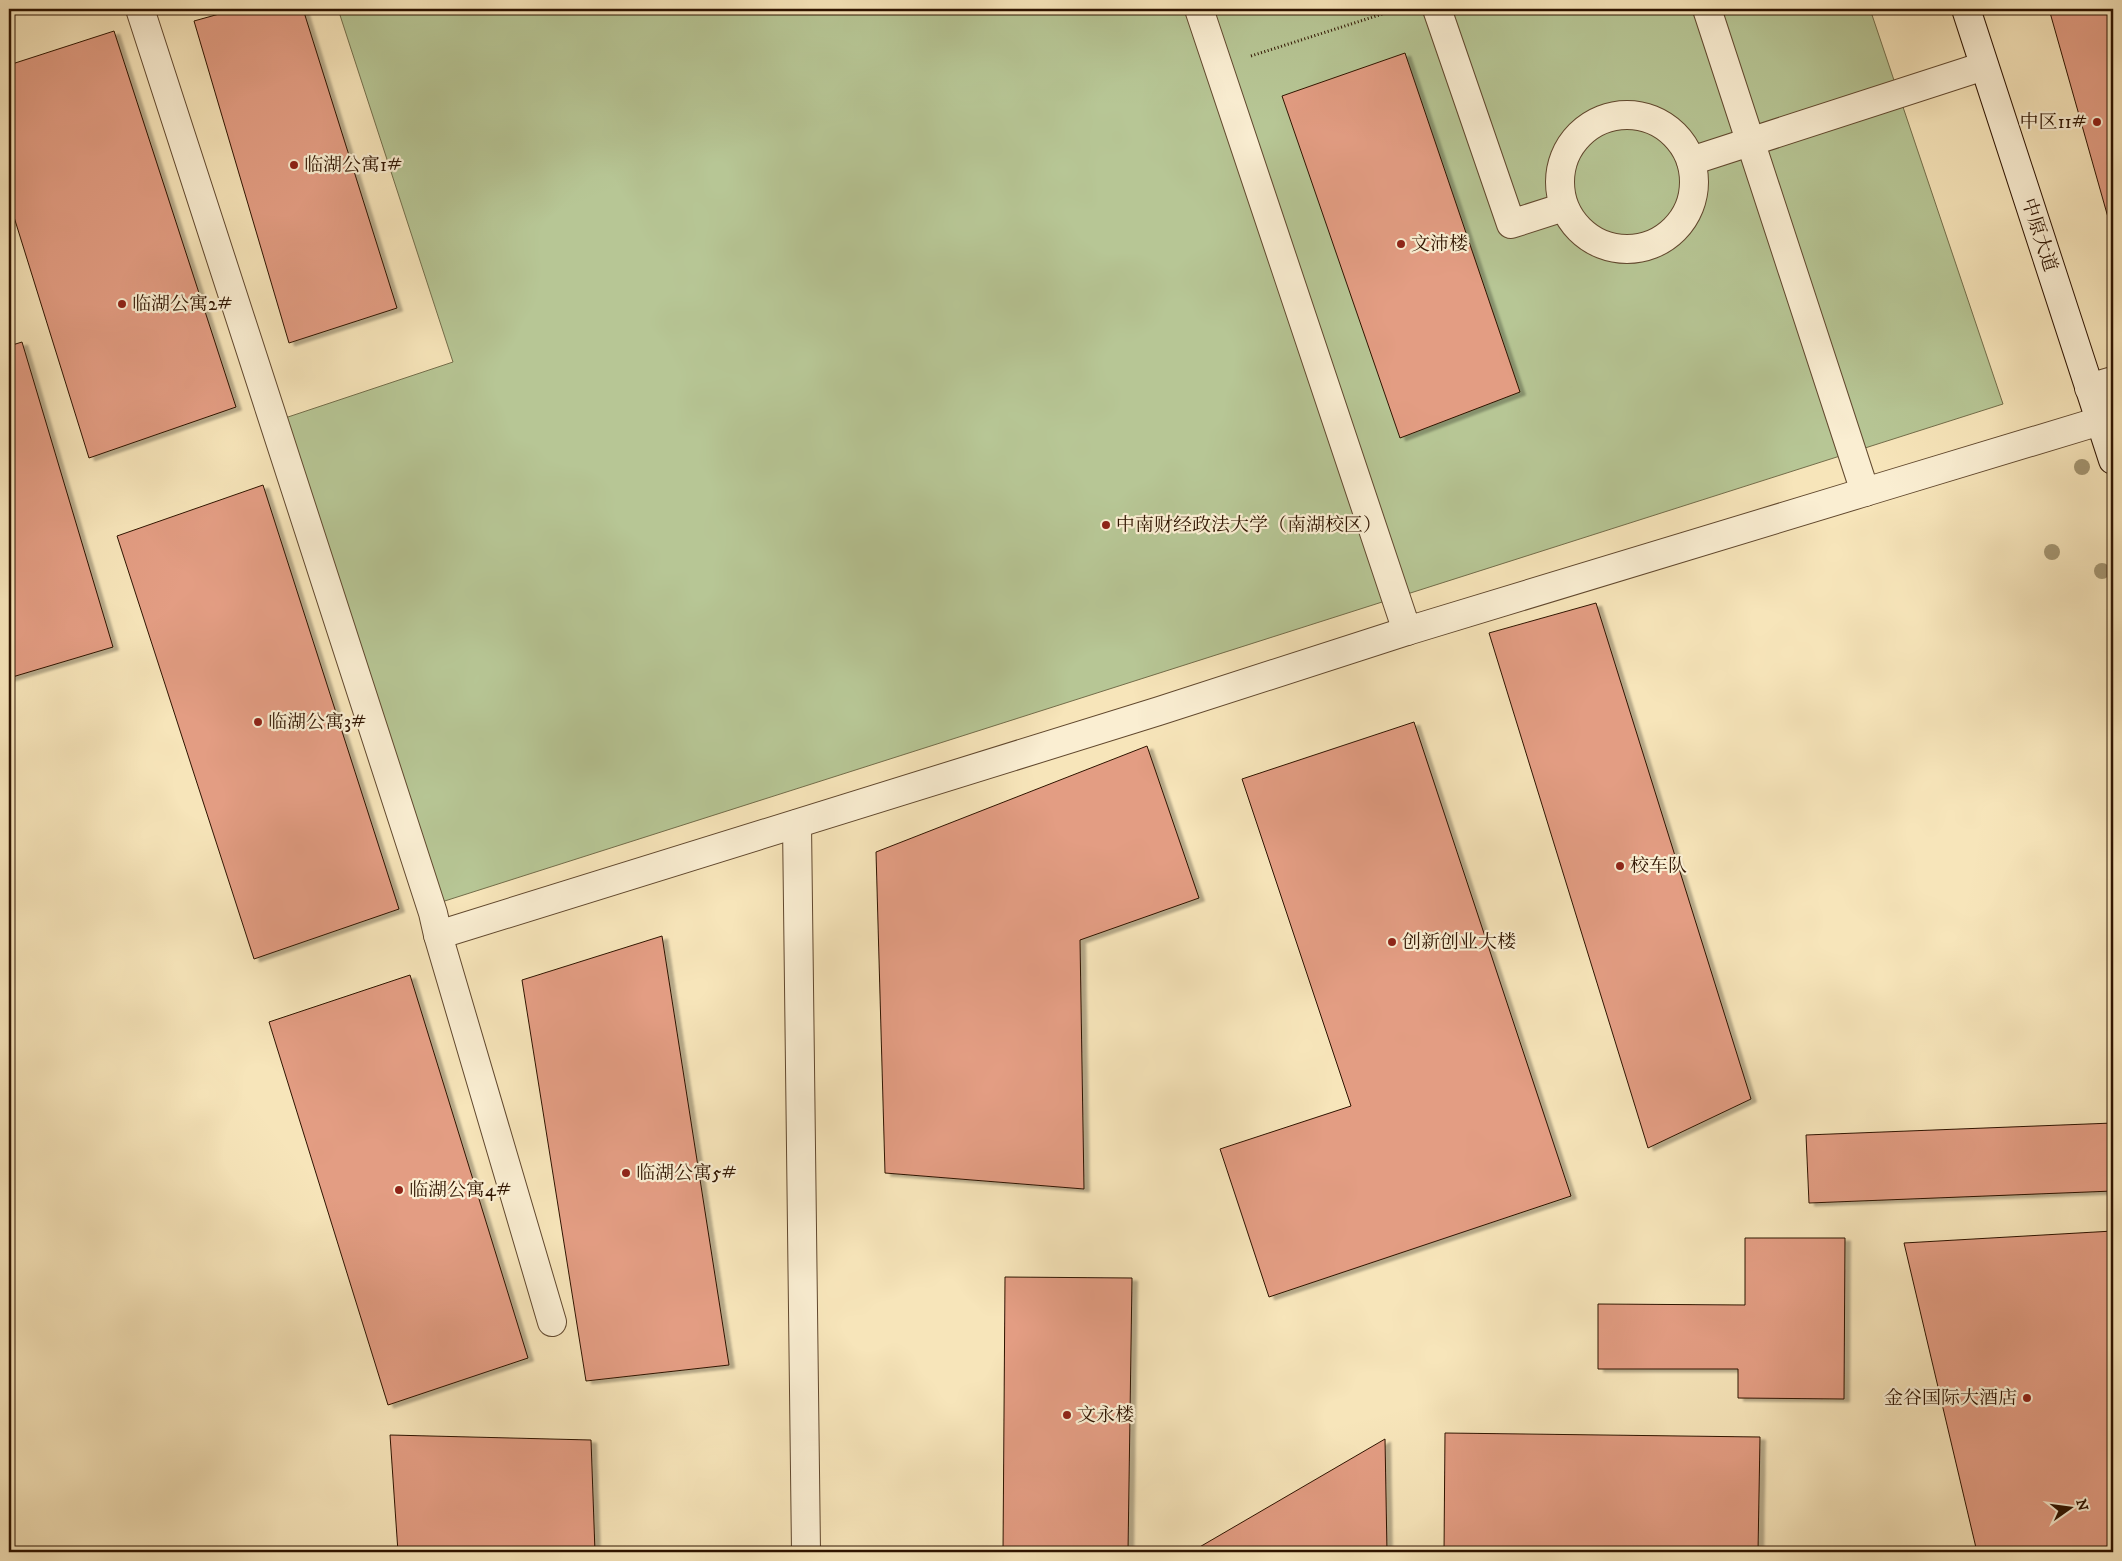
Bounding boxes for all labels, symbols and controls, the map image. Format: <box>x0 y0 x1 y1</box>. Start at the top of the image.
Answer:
place label: 中区11# <box>2020 111 2087 134</box>
marker: 中区11# <box>2091 116 2103 128</box>
place label: 临湖公寓1# <box>304 154 402 177</box>
marker: 临湖公寓1# <box>288 159 300 171</box>
street label: 中原大道 <box>2016 195 2062 275</box>
place label: 文沛楼 <box>1411 233 1468 256</box>
marker: 文沛楼 <box>1395 238 1407 250</box>
place label: 临湖公寓2# <box>132 293 233 316</box>
marker: 临湖公寓2# <box>116 298 128 310</box>
place label: 中南财经政法大学（南湖校区） <box>1116 514 1382 537</box>
marker: 中南财经政法大学（南湖校区） <box>1100 519 1112 531</box>
place label: 临湖公寓3# <box>268 711 366 734</box>
marker: 临湖公寓3# <box>252 716 264 728</box>
place label: 校车队 <box>1630 855 1687 878</box>
marker: 校车队 <box>1614 860 1626 872</box>
place label: 创新创业大楼 <box>1402 931 1516 954</box>
marker: 创新创业大楼 <box>1386 936 1398 948</box>
place label: 临湖公寓5# <box>636 1162 737 1185</box>
marker: 临湖公寓5# <box>620 1167 632 1179</box>
place label: 临湖公寓4# <box>409 1179 511 1202</box>
marker: 临湖公寓4# <box>393 1184 405 1196</box>
place label: 金谷国际大酒店 <box>1884 1387 2017 1410</box>
marker: 金谷国际大酒店 <box>2021 1392 2033 1404</box>
place label: 文永楼 <box>1077 1404 1134 1427</box>
marker: 文永楼 <box>1061 1409 1073 1421</box>
north arrow <box>2044 1484 2094 1534</box>
text: N <box>2072 1497 2092 1513</box>

